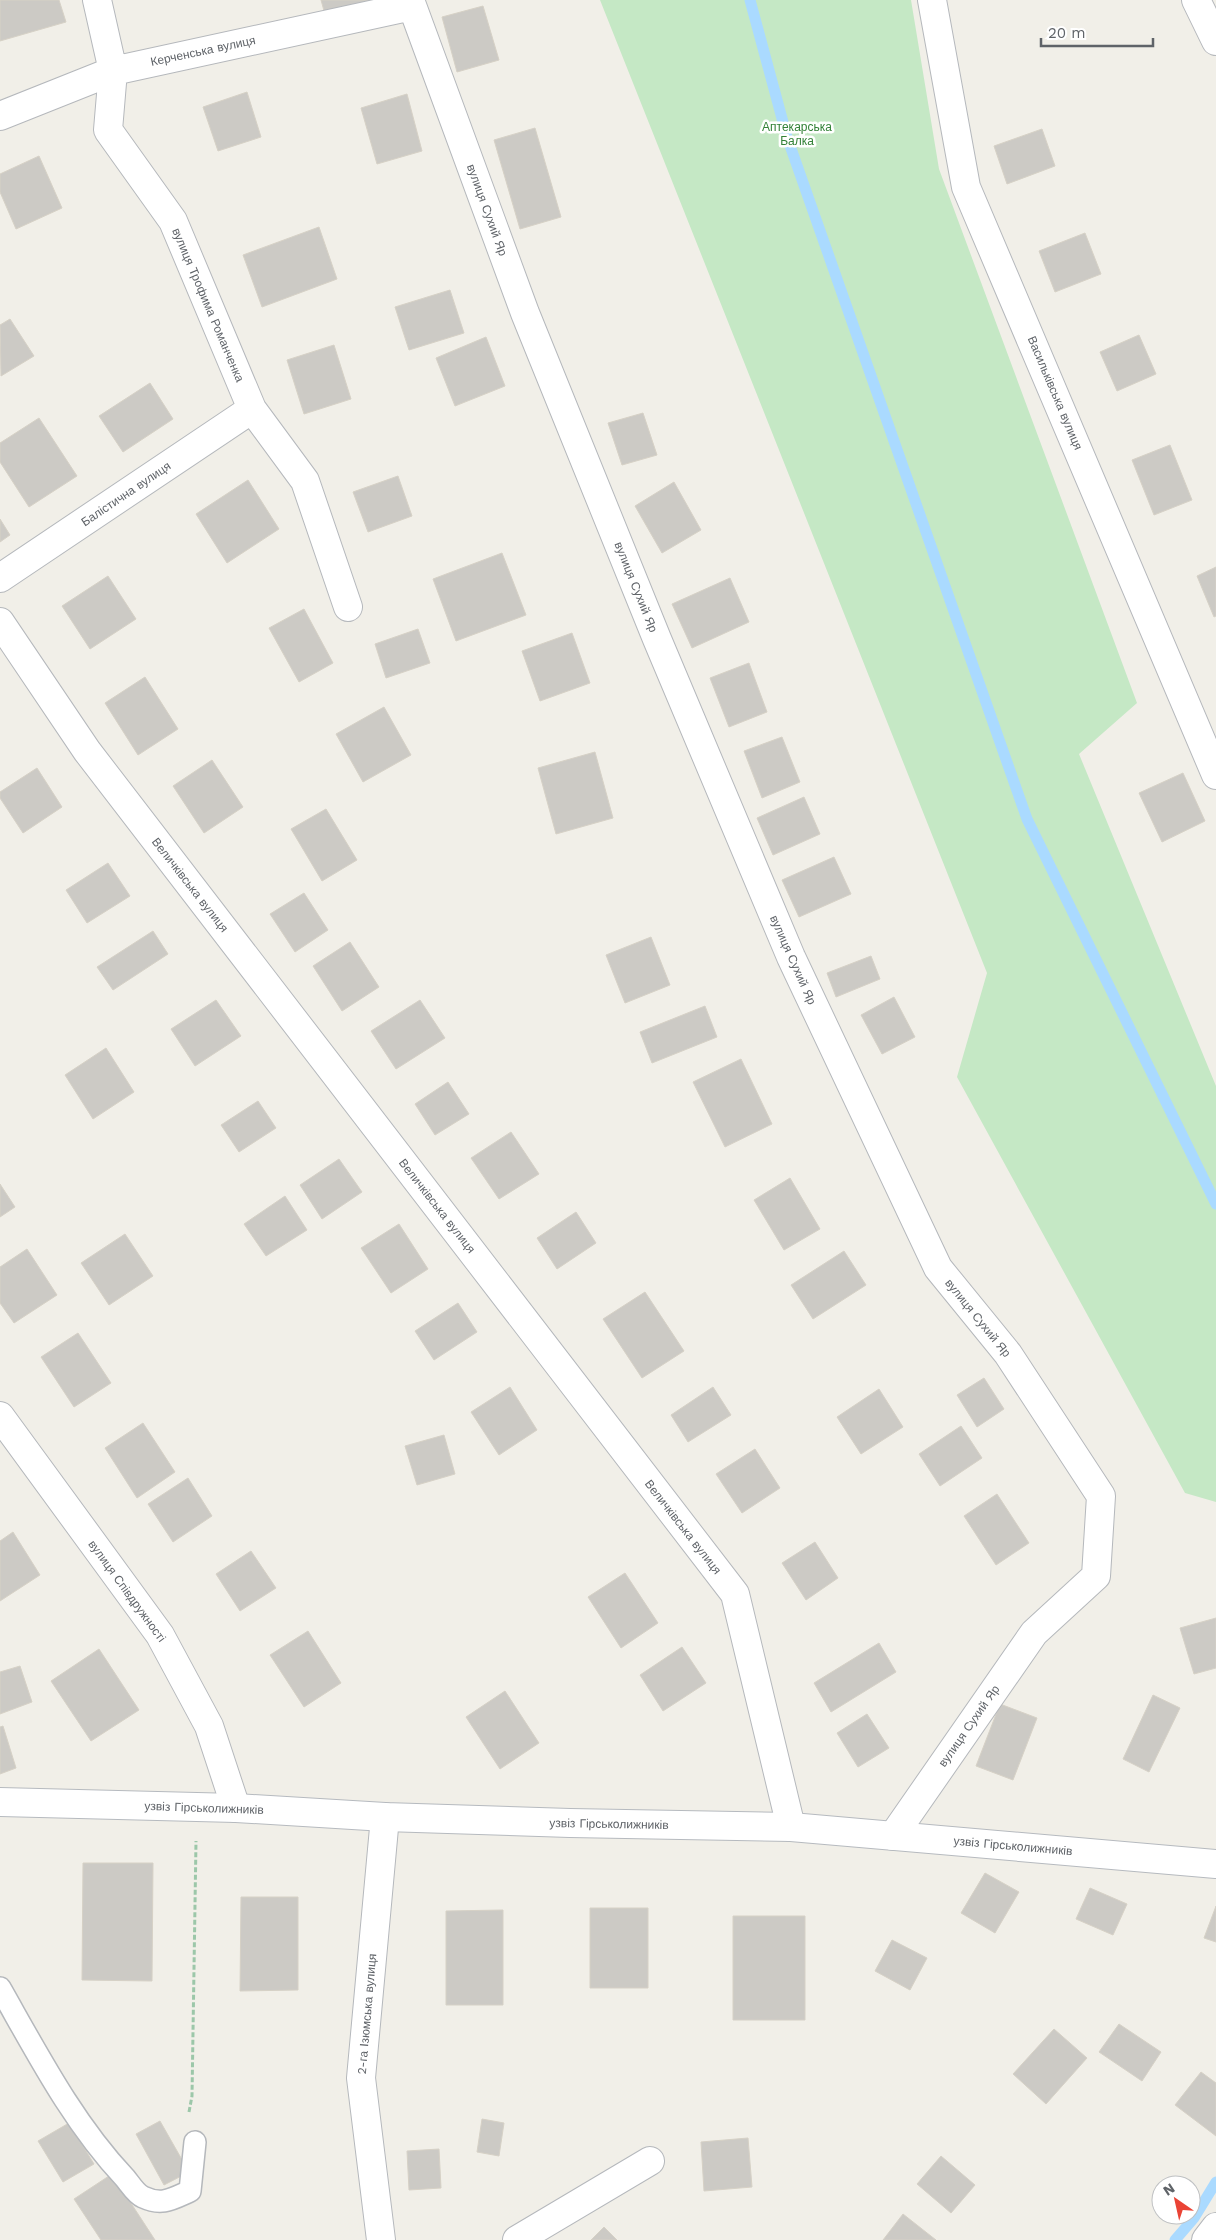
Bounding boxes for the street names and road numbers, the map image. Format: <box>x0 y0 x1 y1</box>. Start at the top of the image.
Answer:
street label: Керченська вулиця <box>149 33 257 69</box>
street label: вулиця Сухий Яр <box>464 162 510 258</box>
street label: вулиця Трофима Романченка <box>169 226 247 384</box>
street label: Васильківська вулиця <box>1025 334 1085 452</box>
street label: Балістична вулиця <box>79 459 173 529</box>
street label: вулиця Сухий Яр <box>611 540 661 635</box>
street label: Величківська вулиця <box>149 835 231 935</box>
street label: вулиця Сухий Яр <box>767 913 819 1007</box>
street label: Величківська вулиця <box>396 1156 478 1256</box>
street label: вулиця Сухий Яр <box>942 1276 1014 1360</box>
street label: Величківська вулиця <box>642 1477 724 1577</box>
street label: вулиця Співдружності <box>85 1537 169 1645</box>
street label: вулиця Сухий Яр <box>936 1682 1003 1770</box>
street label: узвіз Гірськолижників <box>144 1799 264 1817</box>
street label: узвіз Гірськолижників <box>549 1816 669 1832</box>
street label: узвіз Гірськолижників <box>953 1834 1073 1858</box>
street label: 2-га Ізюмська вулиця <box>355 1953 379 2075</box>

